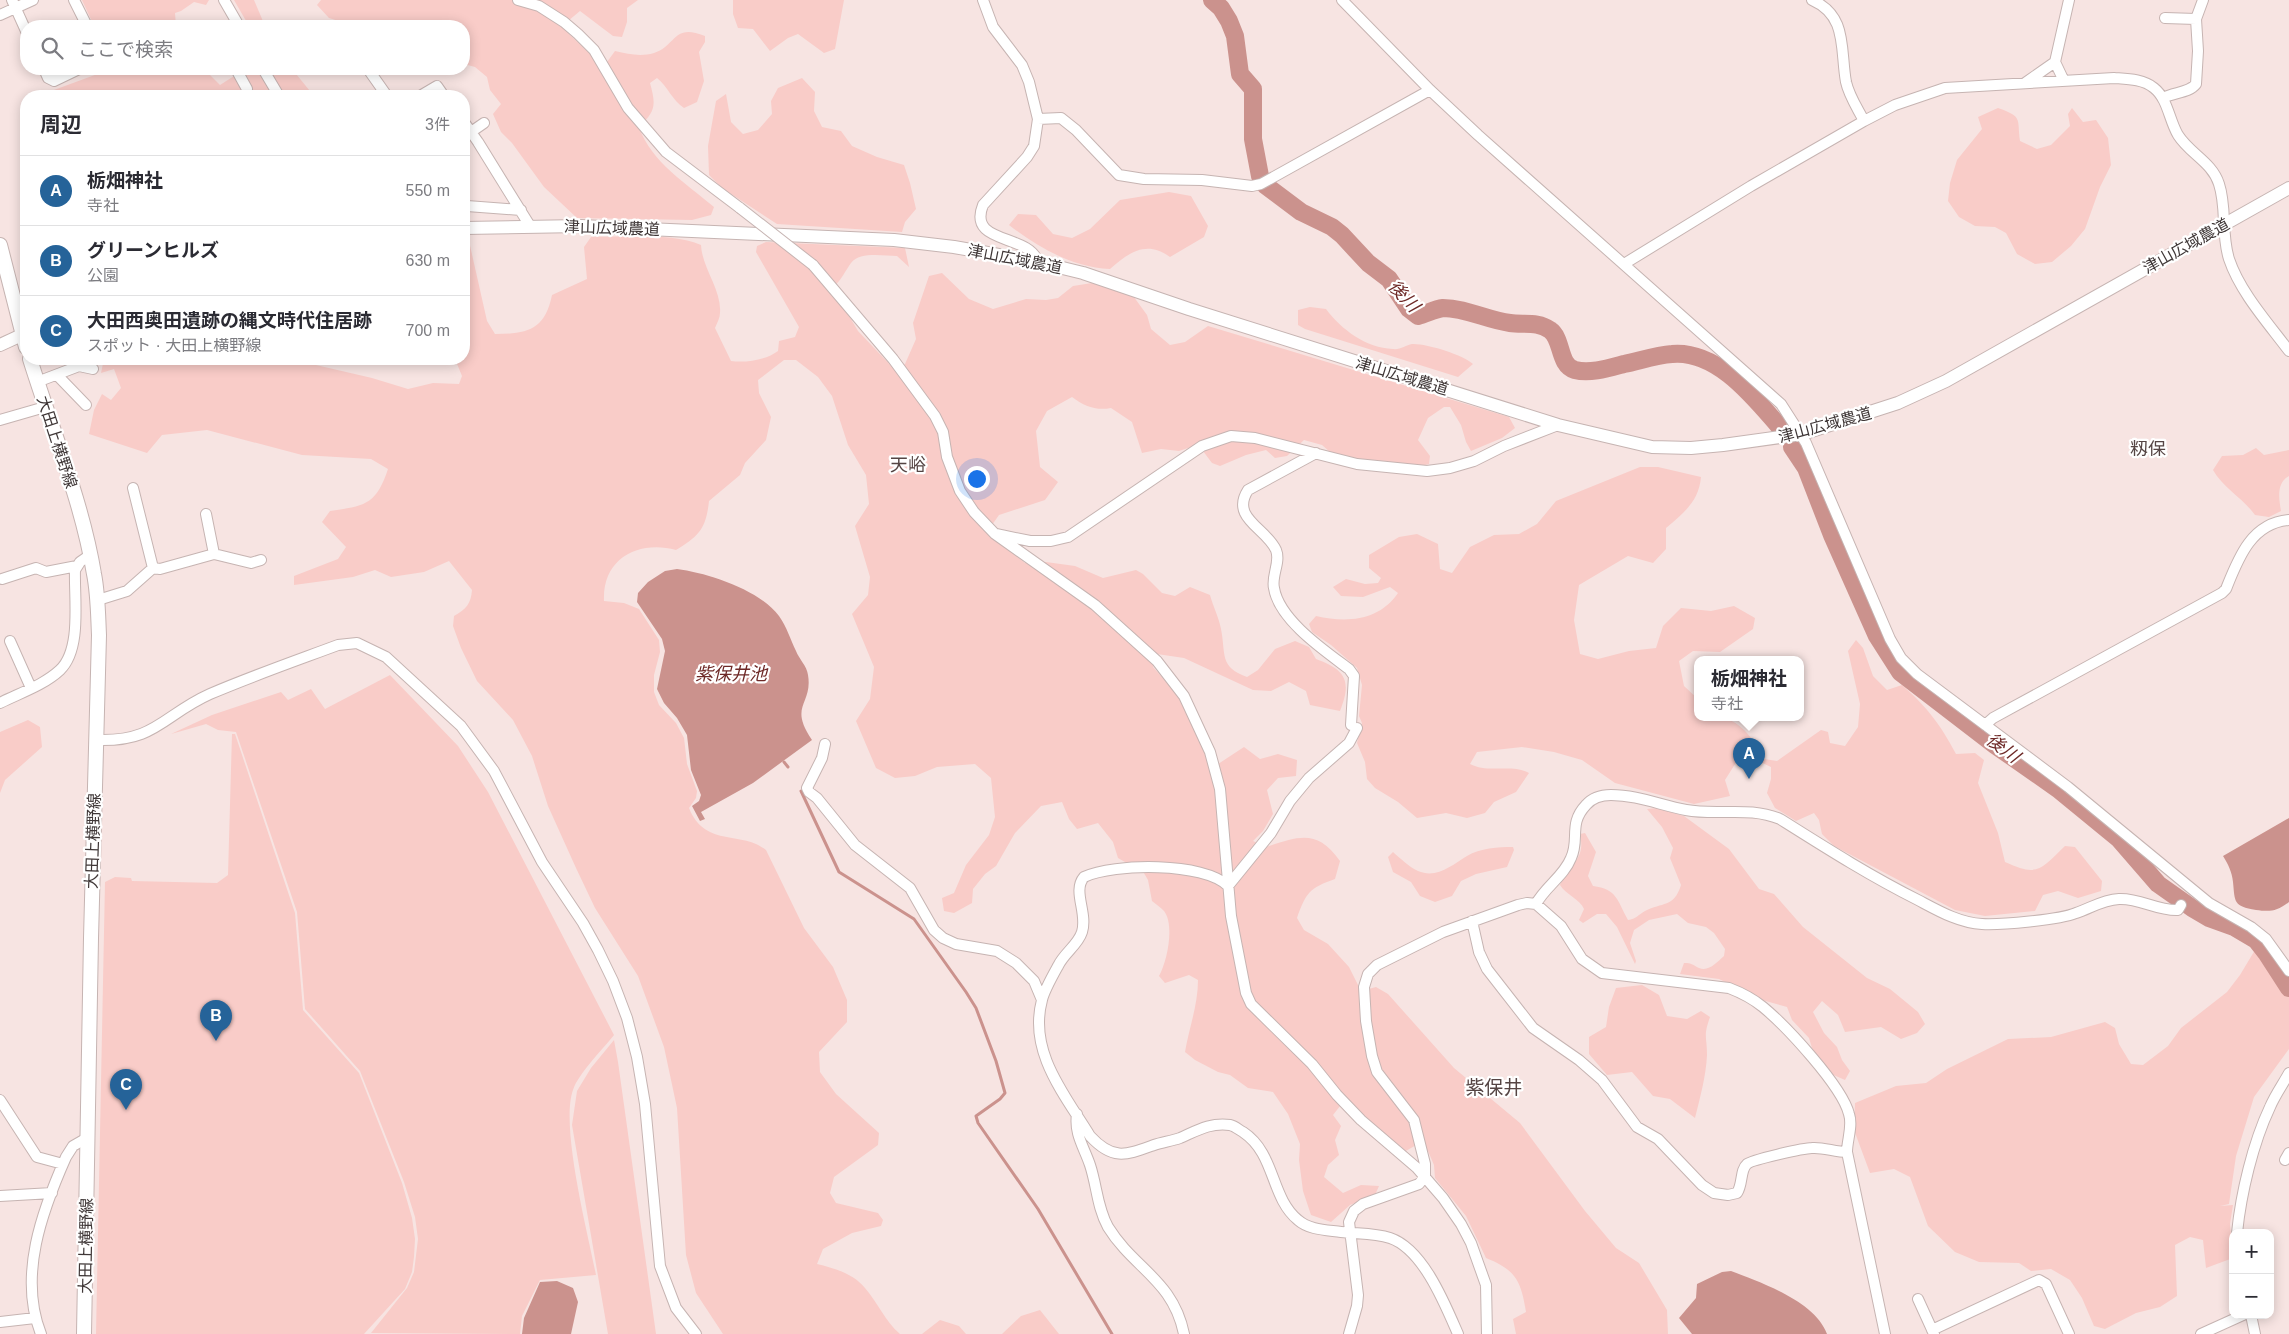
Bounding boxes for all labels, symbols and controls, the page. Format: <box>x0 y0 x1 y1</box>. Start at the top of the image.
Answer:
search box <box>20 20 470 75</box>
icon: search <box>38 34 66 62</box>
text: ここで検索 <box>78 39 173 60</box>
text: 周辺 <box>40 113 82 136</box>
text: 3件 <box>425 116 450 133</box>
text: 栃畑神社 <box>87 170 163 191</box>
text: A <box>50 182 62 199</box>
text: 550 m <box>406 182 450 199</box>
text: 寺社 <box>87 197 119 214</box>
street label: 津山広域農道 <box>2140 215 2232 277</box>
street label: 津山広域農道 <box>564 218 660 238</box>
text: グリーンヒルズ <box>87 240 219 261</box>
street label: 津山広域農道 <box>966 241 1064 277</box>
text: B <box>50 252 62 269</box>
text: 630 m <box>406 252 450 269</box>
text: 公園 <box>87 267 119 284</box>
water label: 後川 <box>1384 276 1425 317</box>
text: 大田西奥田遺跡の縄文時代住居跡 <box>87 310 372 331</box>
text: C <box>50 322 62 339</box>
text: 700 m <box>406 322 450 339</box>
text: スポット · 大田上横野線 <box>87 337 261 354</box>
street label: 津山広域農道 <box>1354 354 1450 398</box>
street label: 大田上横野線 <box>34 394 80 490</box>
street label: 津山広域農道 <box>1776 404 1874 446</box>
district label: 籾保 <box>2130 439 2166 459</box>
district label: 天峪 <box>890 455 926 475</box>
your location <box>964 466 990 492</box>
popup <box>1694 656 1804 721</box>
water label: 紫保井池 <box>695 664 769 684</box>
text: 栃畑神社 <box>1711 668 1787 689</box>
text: 寺社 <box>1711 695 1743 712</box>
water label: 後川 <box>1983 729 2025 768</box>
pin: A <box>1733 738 1765 779</box>
street label: 大田上横野線 <box>83 793 103 889</box>
pin: B <box>200 1000 232 1041</box>
pin: C <box>110 1069 142 1110</box>
district label: 紫保井 <box>1465 1077 1523 1098</box>
street label: 大田上横野線 <box>77 1198 95 1294</box>
map controls <box>2229 1229 2274 1319</box>
button: + <box>2229 1229 2274 1274</box>
button: − <box>2229 1274 2274 1319</box>

